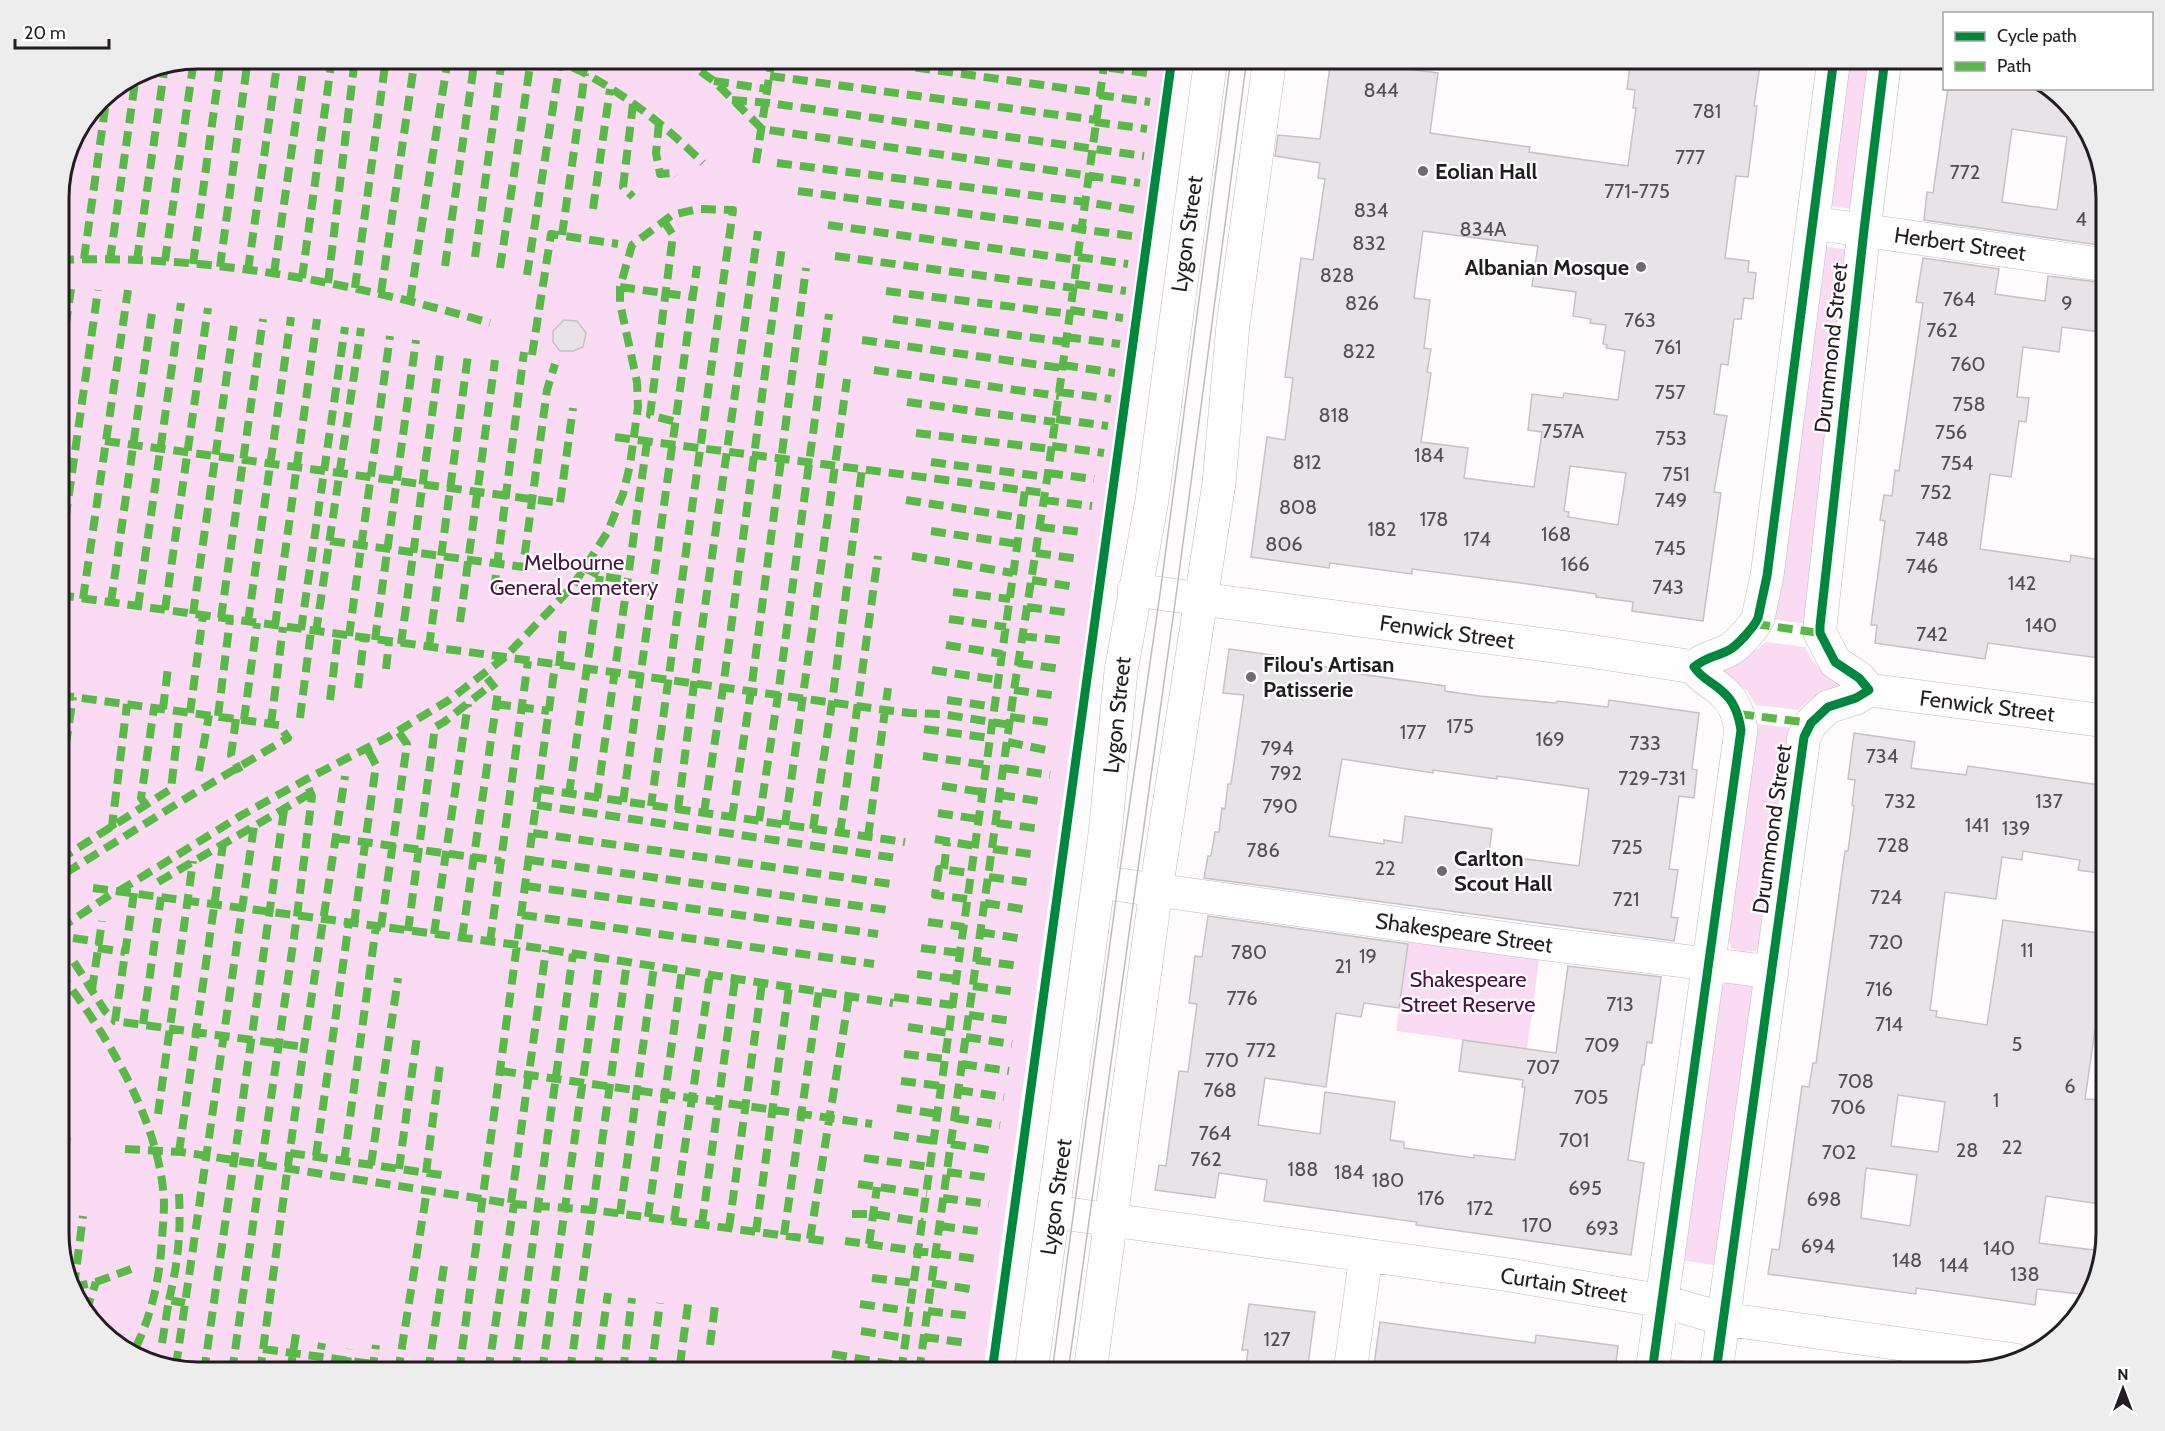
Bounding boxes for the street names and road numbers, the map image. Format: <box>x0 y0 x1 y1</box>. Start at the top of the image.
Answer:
street label: Lygon Street <box>1165 174 1209 294</box>
street label: Herbert Street <box>1892 221 2028 267</box>
street label: Drummond Street <box>1809 261 1853 434</box>
street label: Fenwick Street <box>1378 609 1517 655</box>
street label: Lygon Street <box>1097 655 1137 775</box>
street label: Fenwick Street <box>1918 684 2057 728</box>
street label: Drummond Street <box>1747 742 1797 916</box>
street label: Shakespeare Street <box>1374 907 1555 959</box>
street label: Lygon Street <box>1034 1137 1078 1257</box>
street label: Curtain Street <box>1499 1262 1630 1308</box>

